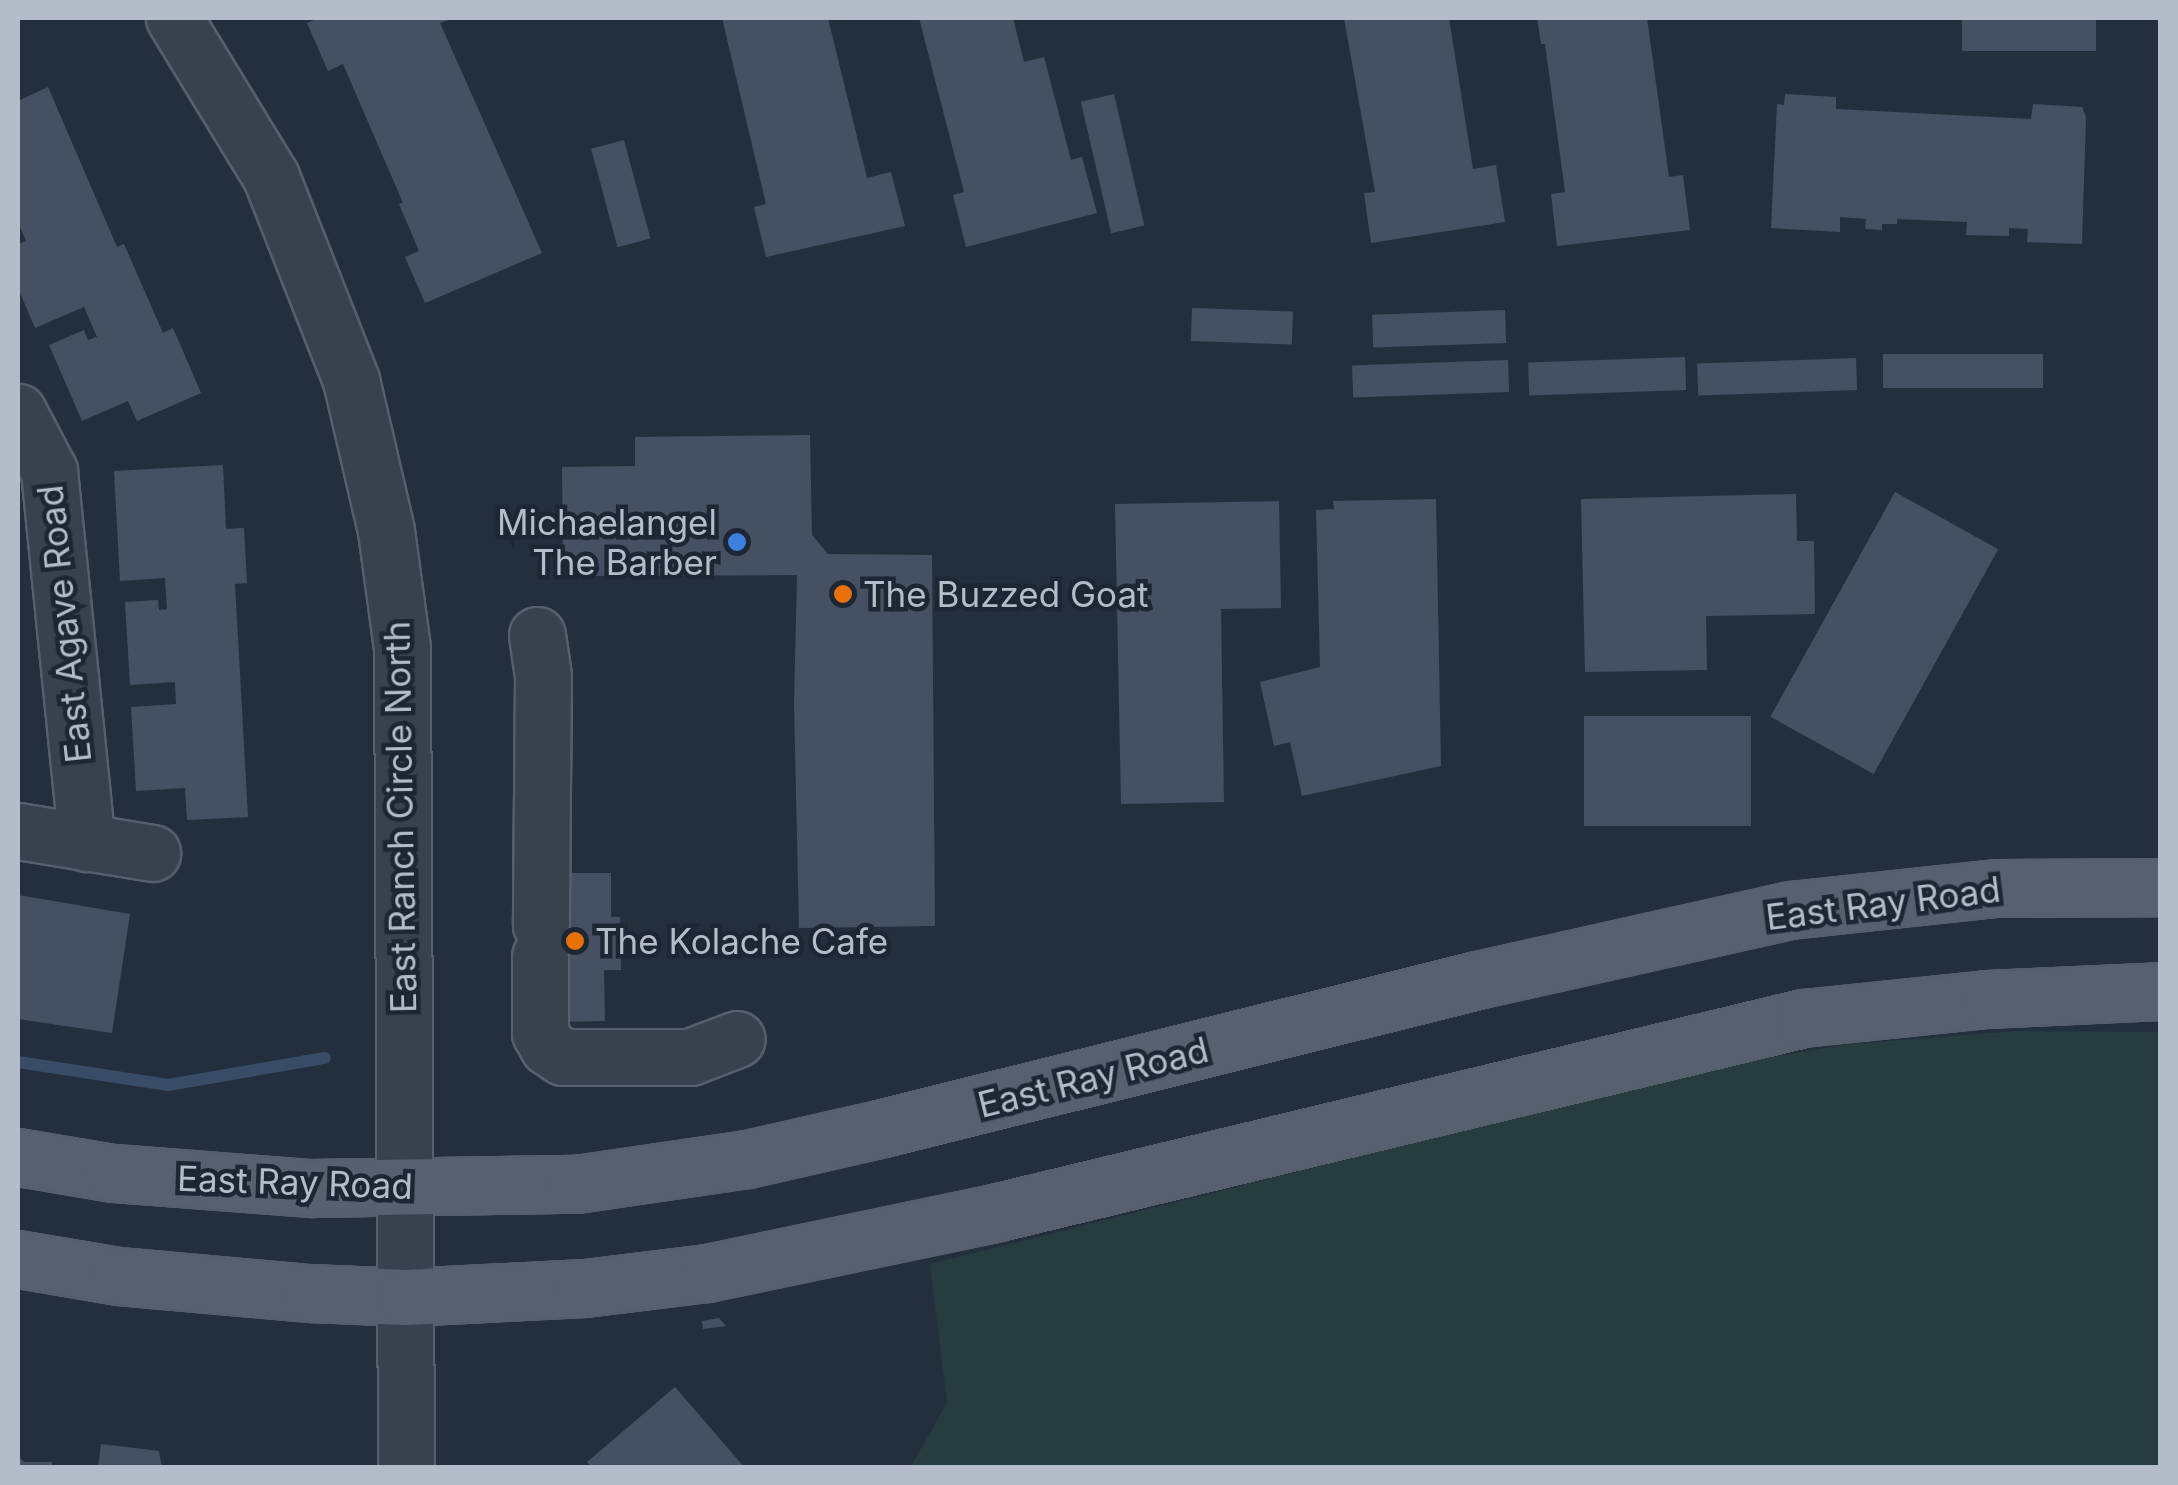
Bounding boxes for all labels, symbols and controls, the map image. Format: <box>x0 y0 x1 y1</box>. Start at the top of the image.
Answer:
street label: East Agave Road <box>29 483 99 765</box>
place label: Michaelangel The Barber <box>497 501 717 583</box>
marker: Michaelangel The Barber <box>726 531 748 553</box>
place label: The Buzzed Goat <box>863 573 1149 615</box>
marker: The Buzzed Goat <box>832 583 854 605</box>
street label: East Ranch Circle North <box>376 621 424 1013</box>
street label: East Ray Road <box>1763 868 2003 938</box>
place label: The Kolache Cafe <box>595 920 888 962</box>
marker: The Kolache Cafe <box>564 930 586 952</box>
street label: East Ray Road <box>973 1028 1213 1126</box>
street label: East Ray Road <box>176 1157 414 1207</box>

